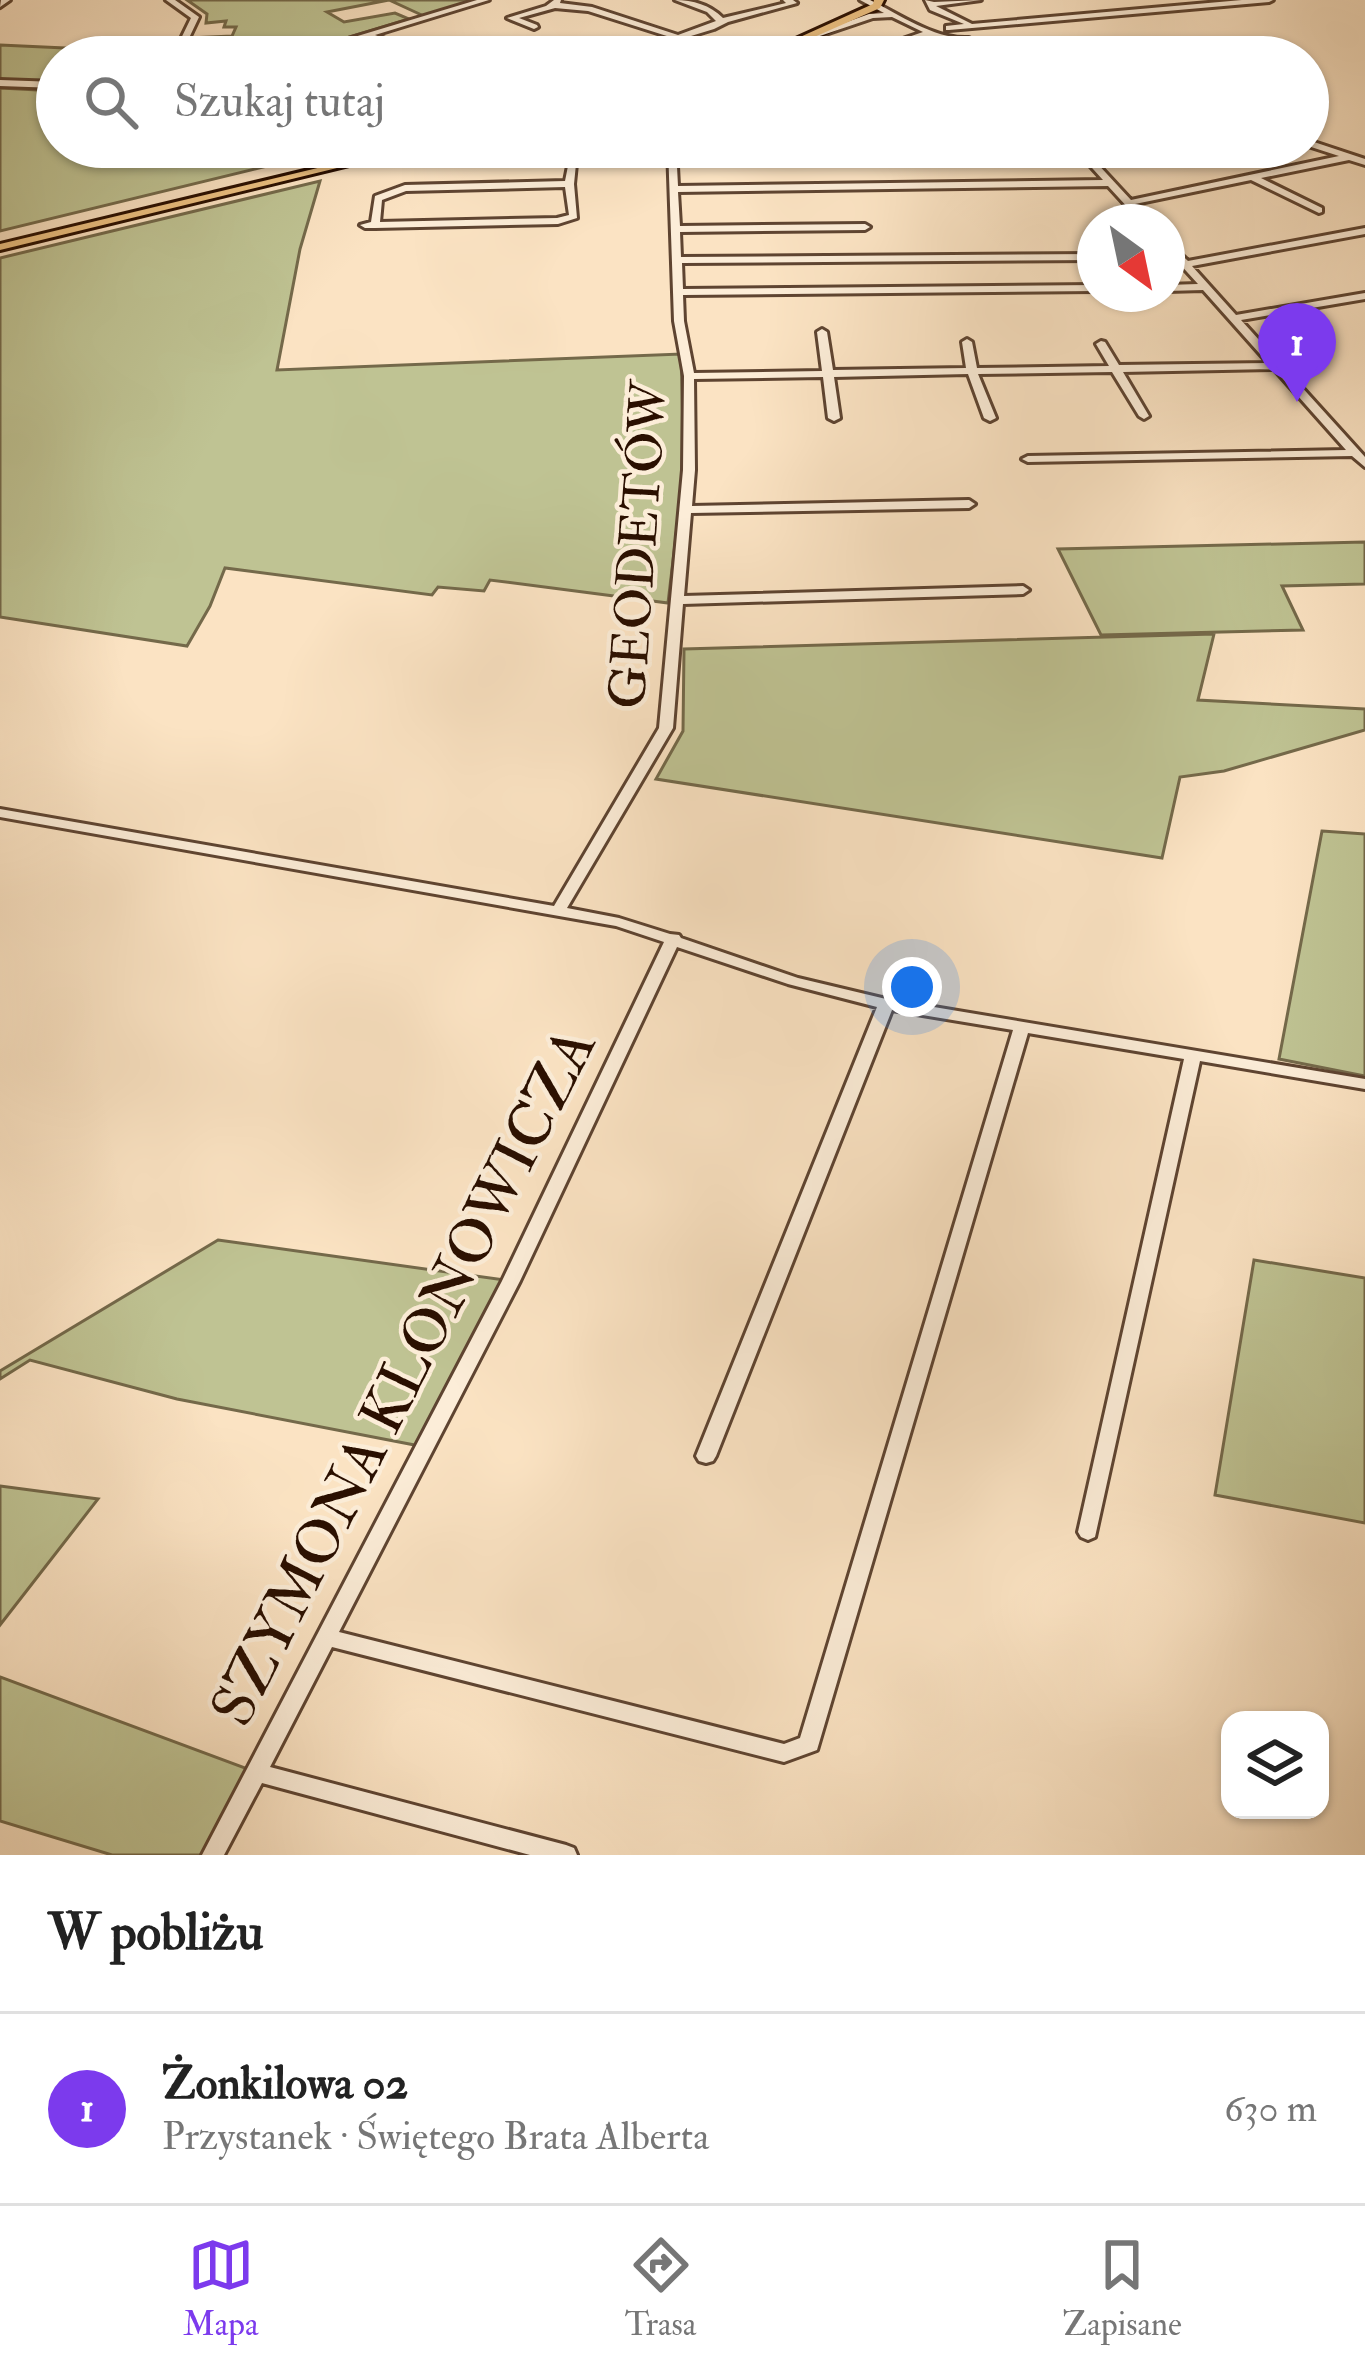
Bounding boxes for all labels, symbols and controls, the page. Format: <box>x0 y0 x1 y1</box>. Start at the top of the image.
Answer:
search box <box>36 36 1329 168</box>
icon: search <box>78 69 144 135</box>
text: Szukaj tutaj <box>174 74 385 130</box>
north arrow <box>1077 204 1185 312</box>
pin: 1 <box>1258 303 1336 402</box>
street label: GEODETÓW <box>594 377 683 711</box>
your location <box>882 957 942 1017</box>
street label: SZYMONA KLONOWICZA <box>195 1016 613 1739</box>
map controls <box>1221 1711 1329 1819</box>
button: layers <box>1221 1711 1329 1819</box>
text: W pobliżu <box>48 1901 263 1965</box>
text: Żonkilowa 02 <box>162 2056 408 2112</box>
text: 1 <box>80 2084 94 2133</box>
text: 630 m <box>1224 2084 1317 2133</box>
text: Przystanek · Świętego Brata Alberta <box>162 2112 709 2161</box>
tab: Mapa <box>183 2232 259 2345</box>
tab: Trasa <box>625 2232 696 2345</box>
tab: Zapisane <box>1063 2232 1182 2345</box>

